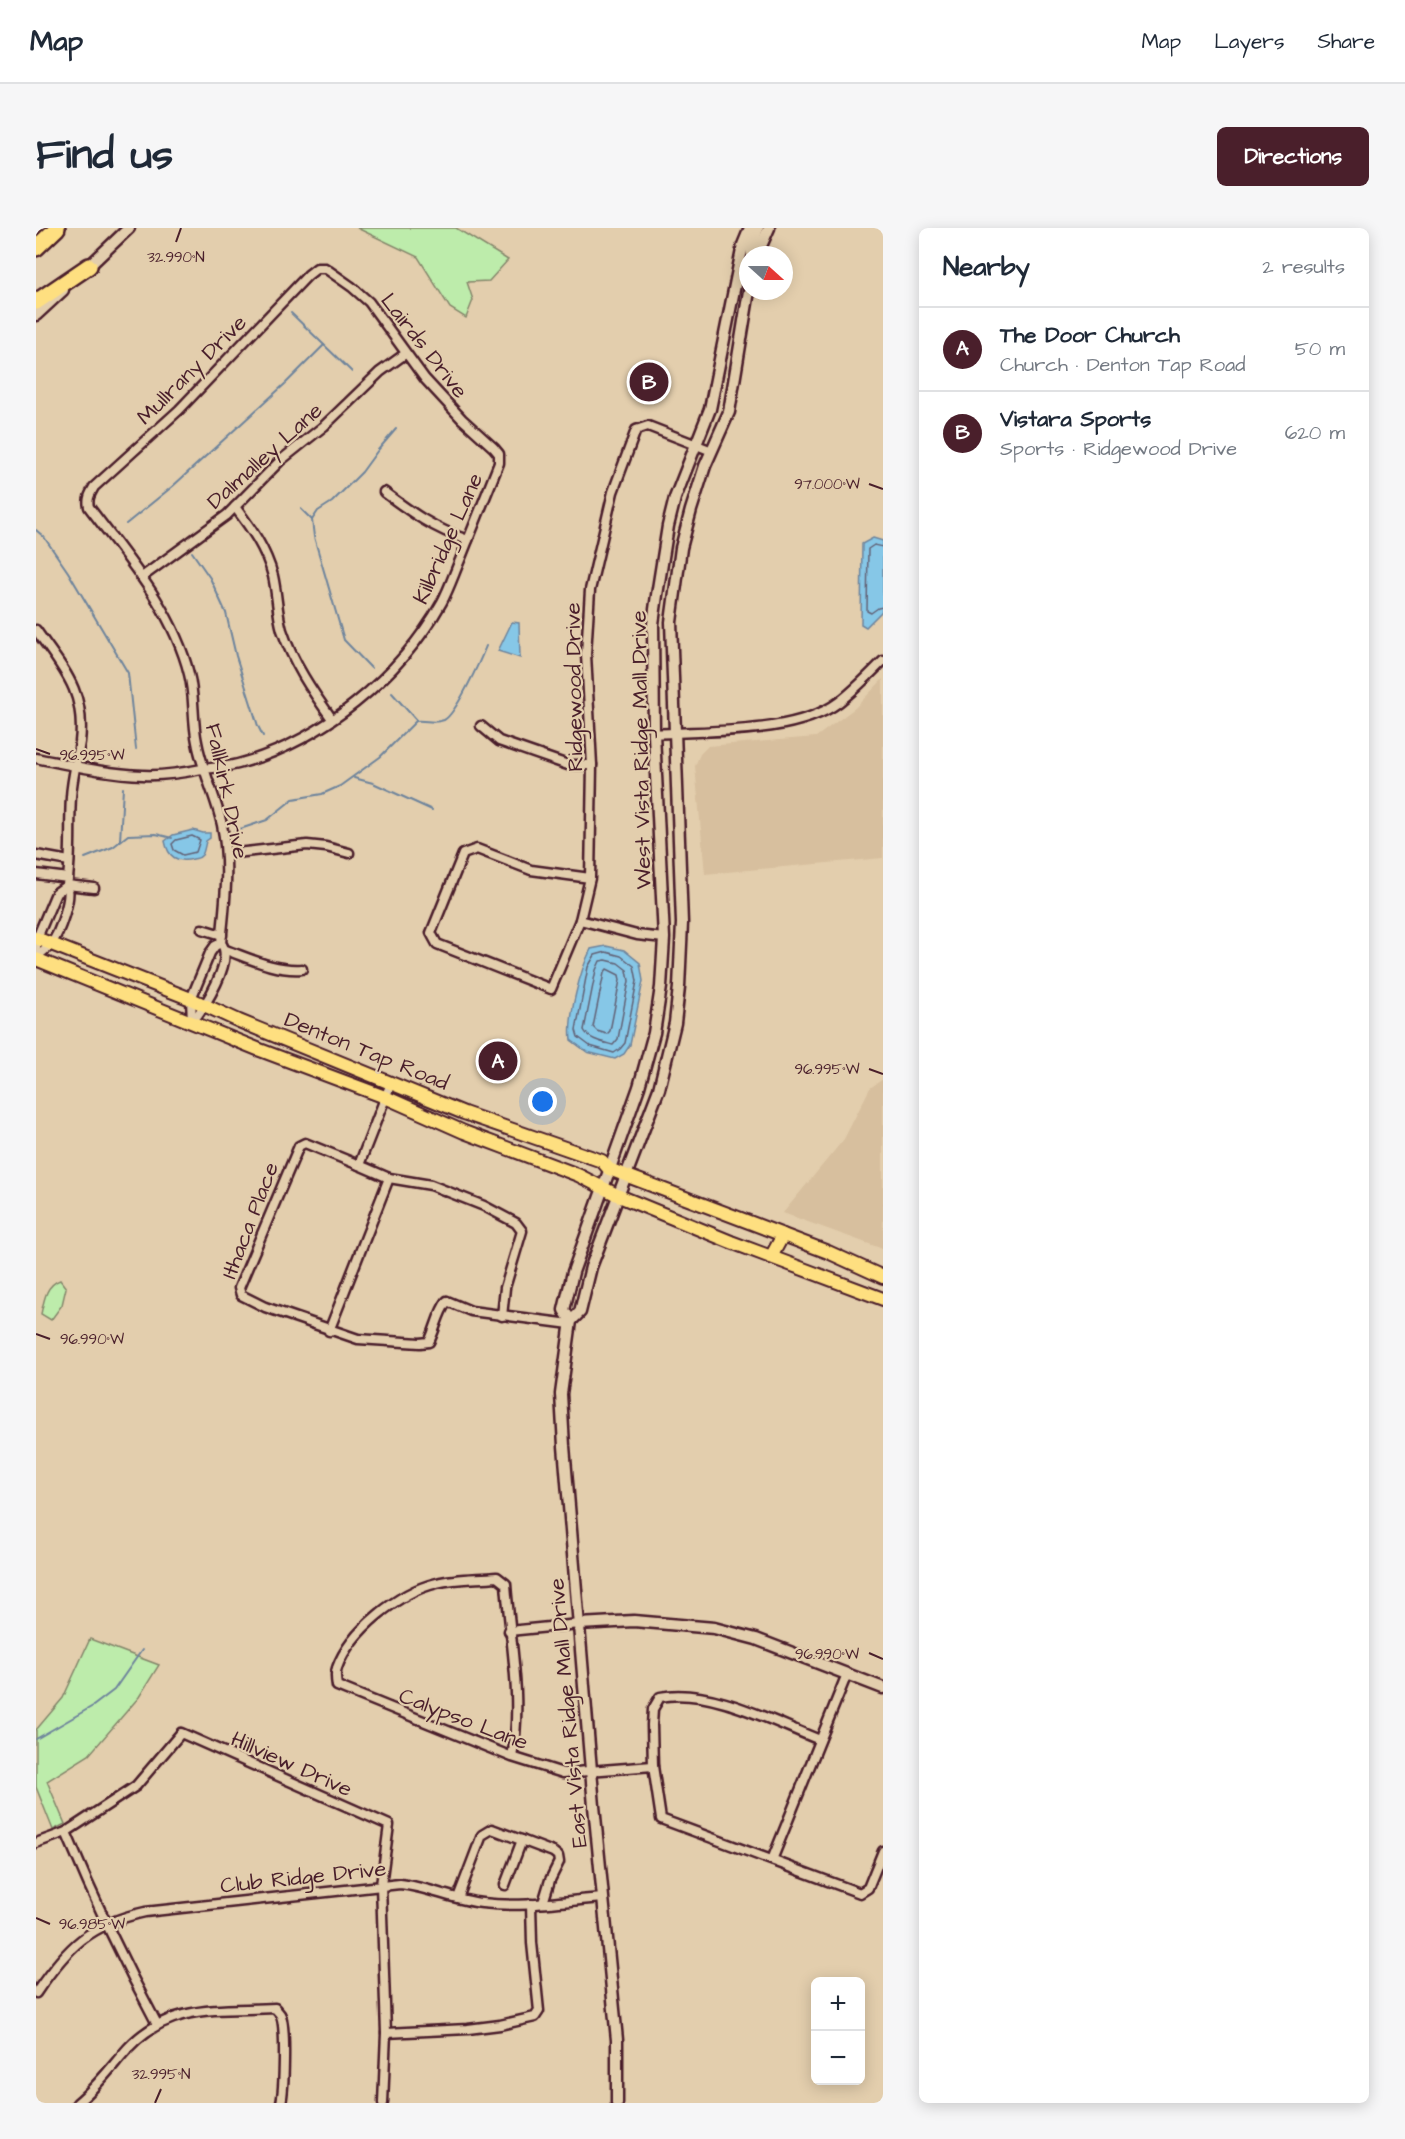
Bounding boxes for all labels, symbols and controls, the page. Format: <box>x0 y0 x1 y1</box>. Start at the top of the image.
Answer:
text: Map <box>30 22 83 61</box>
text: Map <box>1141 27 1181 56</box>
text: Layers <box>1214 27 1284 56</box>
text: Share <box>1317 27 1375 56</box>
text: Find us <box>36 127 173 185</box>
button: Directions <box>1217 127 1369 186</box>
north arrow <box>739 246 793 300</box>
text: 32.990°N <box>147 247 205 268</box>
text: Nearby <box>943 249 1030 285</box>
text: 2 results <box>1262 253 1345 281</box>
street label: Lairds Drive <box>373 287 475 405</box>
street label: Mullrany Drive <box>130 308 255 433</box>
text: The Door Church <box>1000 320 1180 351</box>
text: A <box>956 335 969 363</box>
text: 50 m <box>1295 335 1345 363</box>
text: Church · Denton Tap Road <box>1000 351 1246 379</box>
pin: B <box>630 360 668 404</box>
street label: Dalmalley Lane <box>200 396 330 517</box>
text: Vistara Sports <box>1000 404 1151 435</box>
text: B <box>955 419 970 447</box>
text: 620 m <box>1285 419 1345 447</box>
text: Sports · Ridgewood Drive <box>1000 435 1237 463</box>
street label: Kilbridge Lane <box>406 468 492 610</box>
text: 97.000°W <box>794 474 860 495</box>
street label: Ridgewood Drive <box>558 602 592 772</box>
street label: West Vista Ridge Mall Drive <box>624 610 660 890</box>
street label: Fallkirk Drive <box>197 721 256 862</box>
text: 96.995°W <box>59 745 125 766</box>
street label: Denton Tap Road <box>280 1004 453 1098</box>
pin: A <box>478 1038 518 1084</box>
text: 96.995°W <box>794 1059 860 1080</box>
your location <box>528 1087 557 1116</box>
street label: Ithaca Place <box>214 1158 287 1283</box>
text: 96.990°W <box>60 1329 124 1350</box>
street label: East Vista Ridge Mall Drive <box>541 1577 597 1849</box>
text: 96.990°W <box>795 1644 859 1665</box>
street label: Calypso Lane <box>394 1681 533 1759</box>
street label: Hillview Drive <box>226 1724 357 1805</box>
street label: Club Ridge Drive <box>219 1853 388 1903</box>
text: 96.985°W <box>59 1914 125 1935</box>
map controls <box>811 1977 865 2085</box>
button: + <box>811 1977 865 2031</box>
button: − <box>811 2031 865 2085</box>
text: 32.995°N <box>132 2064 190 2085</box>

